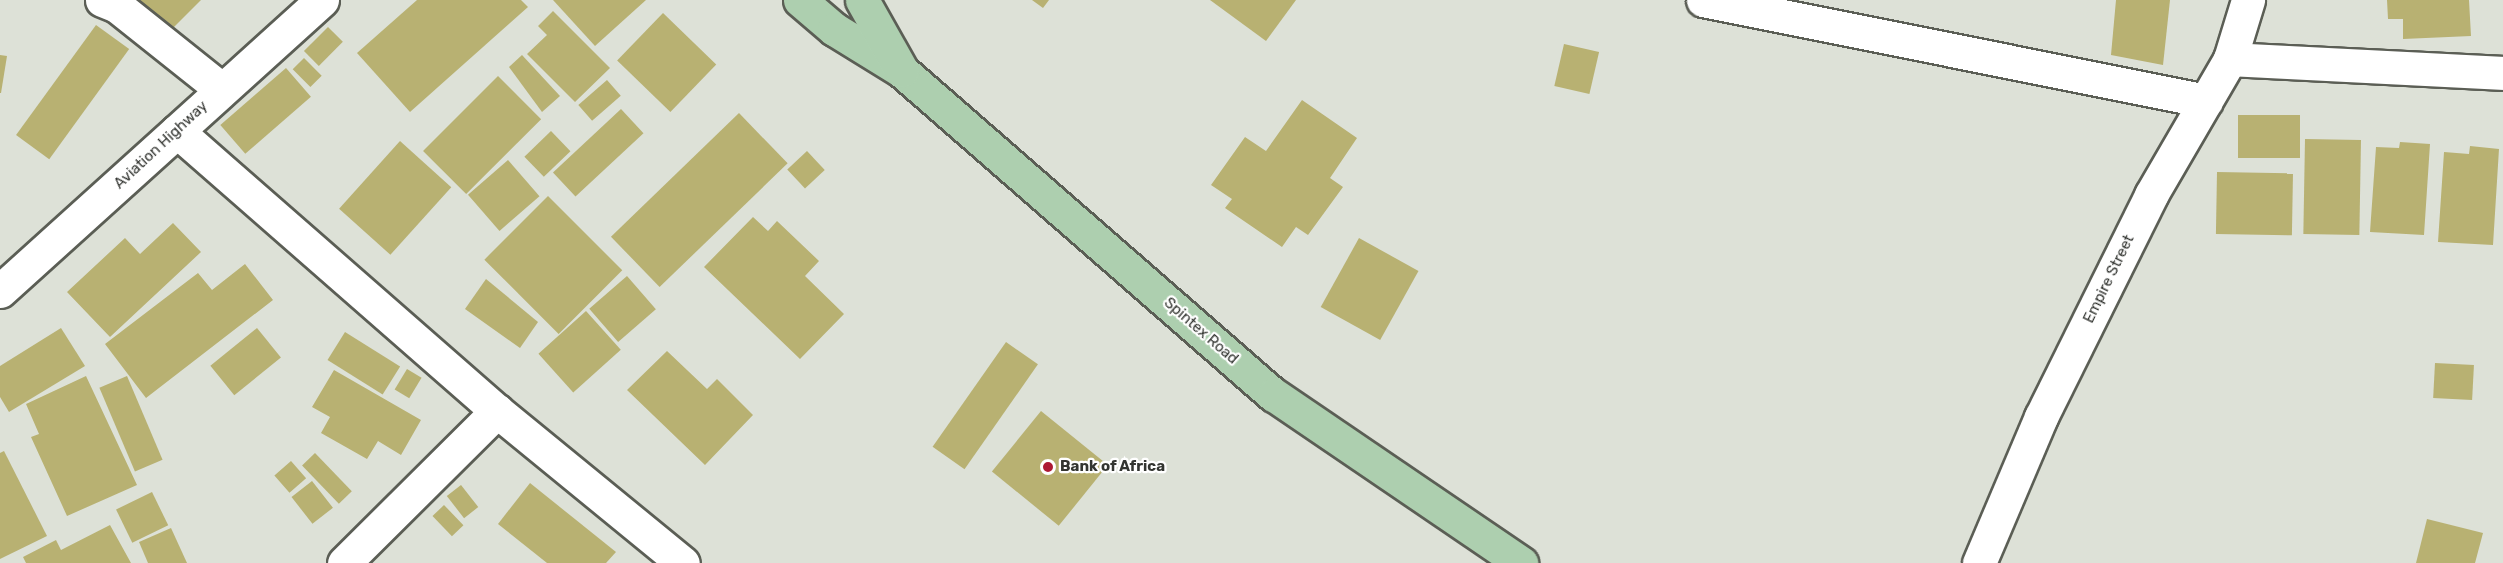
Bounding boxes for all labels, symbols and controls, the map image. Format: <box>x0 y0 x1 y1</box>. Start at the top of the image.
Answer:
street label: Aviation Highway <box>111 97 211 193</box>
street label: Empire Street <box>2080 232 2138 326</box>
street label: Spintex Road <box>1160 294 1242 368</box>
place label: Bank of Africa <box>1060 458 1166 476</box>
marker: Bank of Africa <box>1041 460 1055 474</box>

